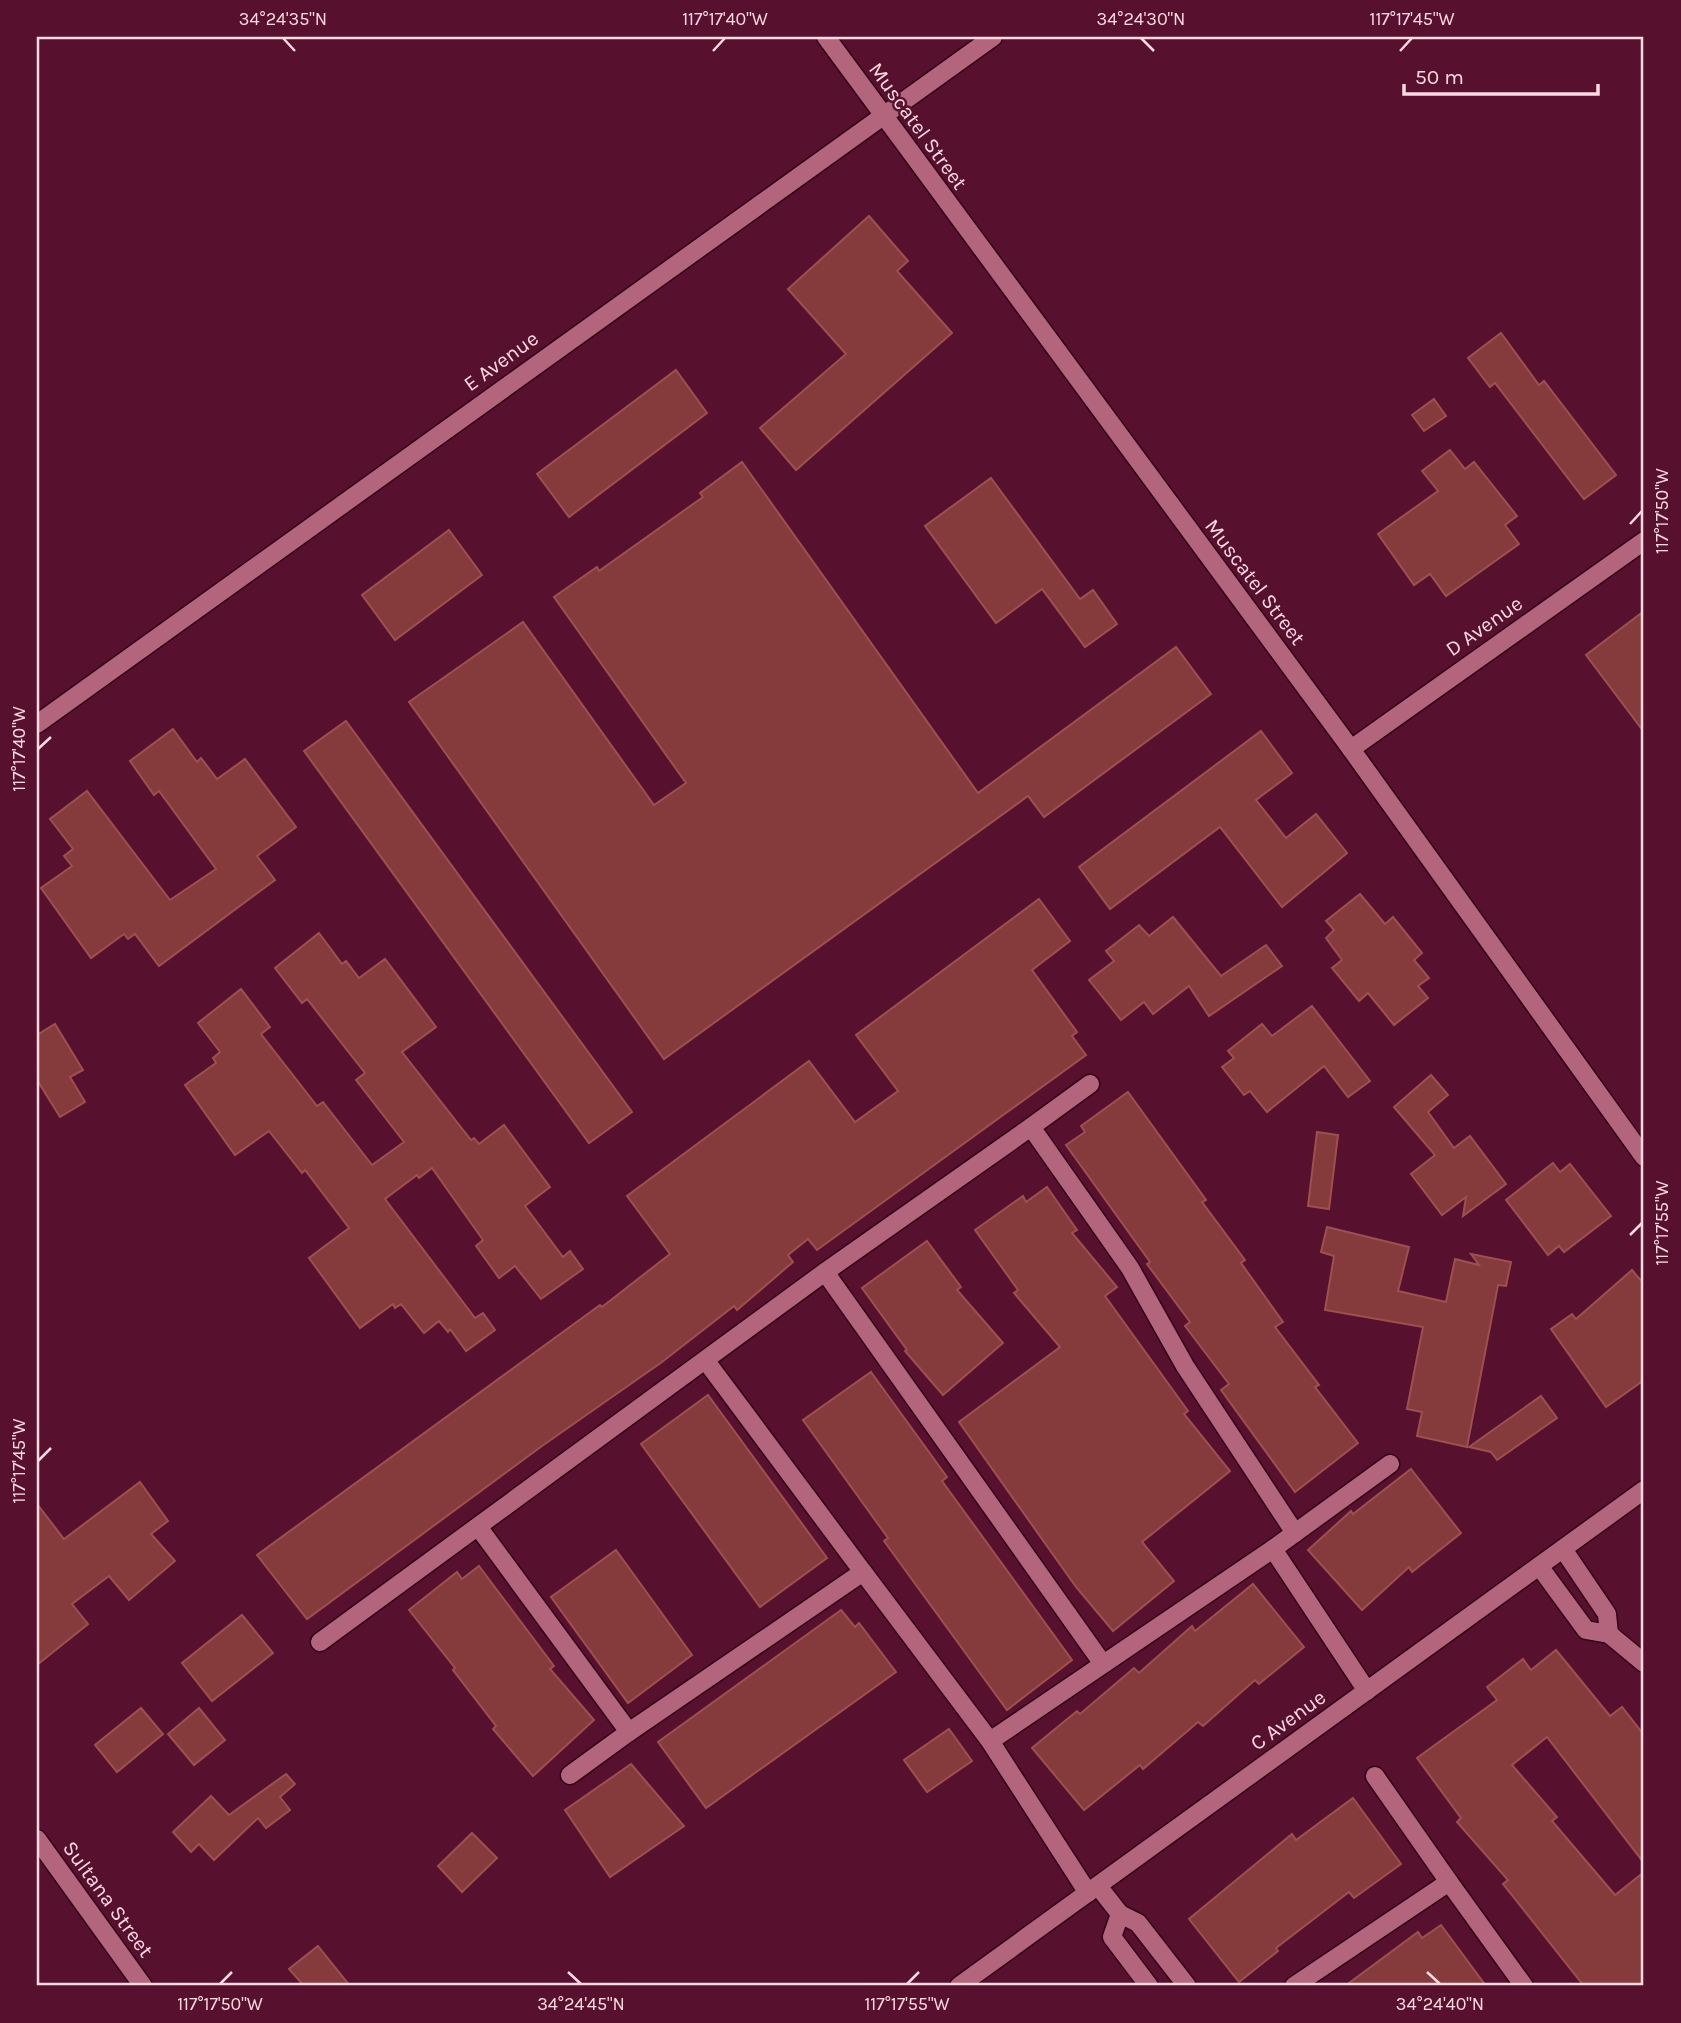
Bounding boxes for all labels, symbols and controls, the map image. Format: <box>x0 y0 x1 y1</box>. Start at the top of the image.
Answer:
text: 34°24'35"N <box>239 8 327 30</box>
text: 117°17'40"W <box>682 8 768 30</box>
text: 34°24'30"N <box>1097 8 1185 30</box>
text: 117°17'45"W <box>1369 8 1455 30</box>
scale bar <box>1404 52 1599 96</box>
street label: Muscatel Street <box>864 58 972 194</box>
text: 50 m <box>1415 65 1464 89</box>
street label: E Avenue <box>459 326 543 396</box>
text: 117°17'50"W <box>1651 468 1673 554</box>
street label: Muscatel Street <box>1200 514 1310 650</box>
street label: D Avenue <box>1441 591 1527 661</box>
text: 117°17'40"W <box>8 706 30 792</box>
text: 117°17'55"W <box>1651 1180 1673 1266</box>
text: 117°17'45"W <box>8 1418 30 1504</box>
street label: C Avenue <box>1246 1685 1330 1755</box>
street label: Sultana Street <box>58 1836 158 1962</box>
text: 117°17'50"W <box>177 1993 263 2015</box>
text: 34°24'45"N <box>537 1993 625 2015</box>
text: 117°17'55"W <box>864 1993 950 2015</box>
text: 34°24'40"N <box>1396 1993 1484 2015</box>

